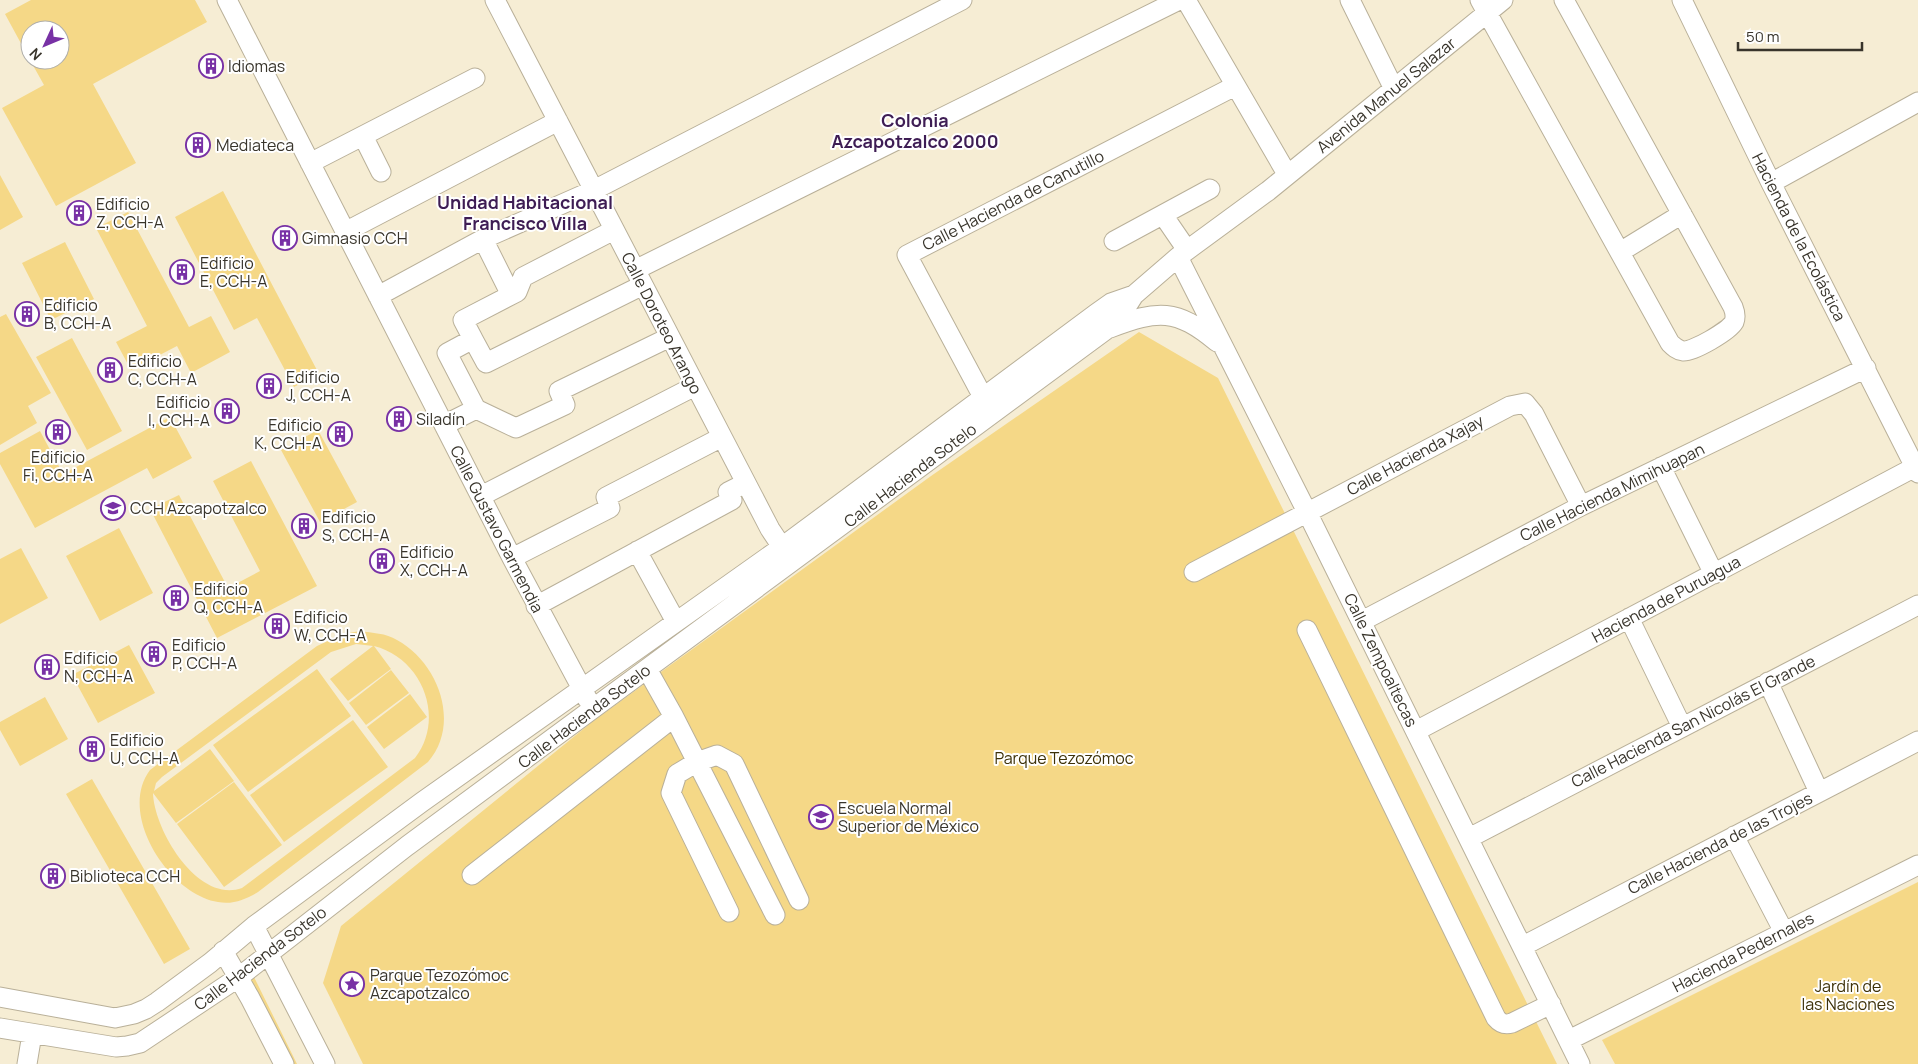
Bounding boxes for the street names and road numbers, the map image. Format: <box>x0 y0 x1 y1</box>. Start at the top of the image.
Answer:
street label: Avenida Manuel Salazar <box>1312 32 1460 158</box>
street label: Calle Hacienda de Canutillo <box>918 145 1108 255</box>
street label: Hacienda de la Ecolástica <box>1747 149 1851 325</box>
street label: Calle Doroteo Arango <box>617 248 707 398</box>
street label: Calle Hacienda Xajay <box>1343 409 1488 500</box>
street label: Calle Hacienda Sotelo <box>839 418 981 532</box>
street label: Calle Hacienda Mimihuapan <box>1516 438 1708 546</box>
street label: Calle Gustavo Garmendia <box>445 442 549 616</box>
street label: Hacienda de Puruagua <box>1588 550 1744 648</box>
street label: Calle Zempoaltecas <box>1339 590 1423 730</box>
street label: Calle Hacienda San Nicolás El Grande <box>1567 650 1819 792</box>
street label: Calle Hacienda Sotelo <box>513 659 655 773</box>
street label: Calle Hacienda de las Trojes <box>1624 787 1816 899</box>
street label: Calle Hacienda Sotelo <box>189 901 331 1015</box>
street label: Hacienda Pedernales <box>1669 907 1817 997</box>

